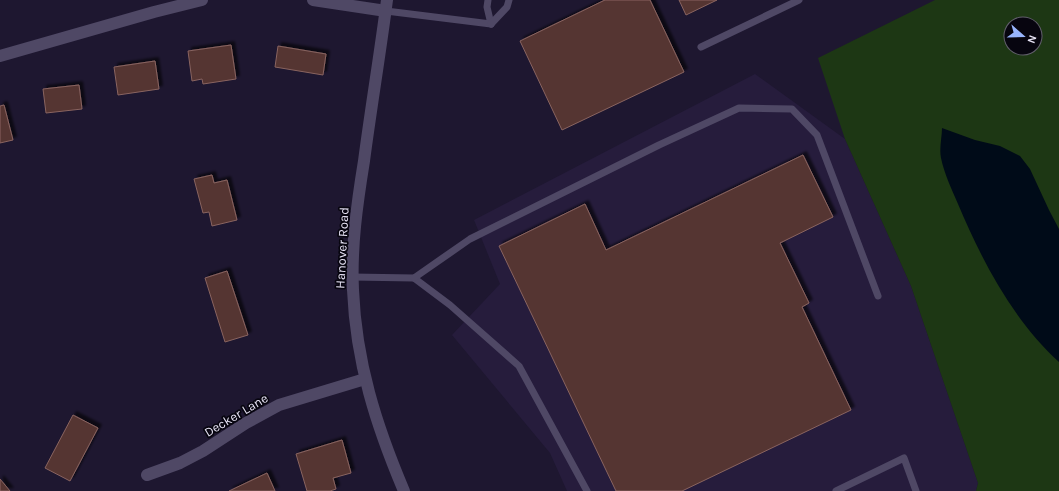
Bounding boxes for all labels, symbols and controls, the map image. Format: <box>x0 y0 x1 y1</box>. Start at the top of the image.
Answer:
north arrow <box>1003 16 1043 56</box>
text: N <box>1024 33 1039 45</box>
street label: Hanover Road <box>332 207 352 289</box>
street label: Decker Lane <box>201 390 271 440</box>

